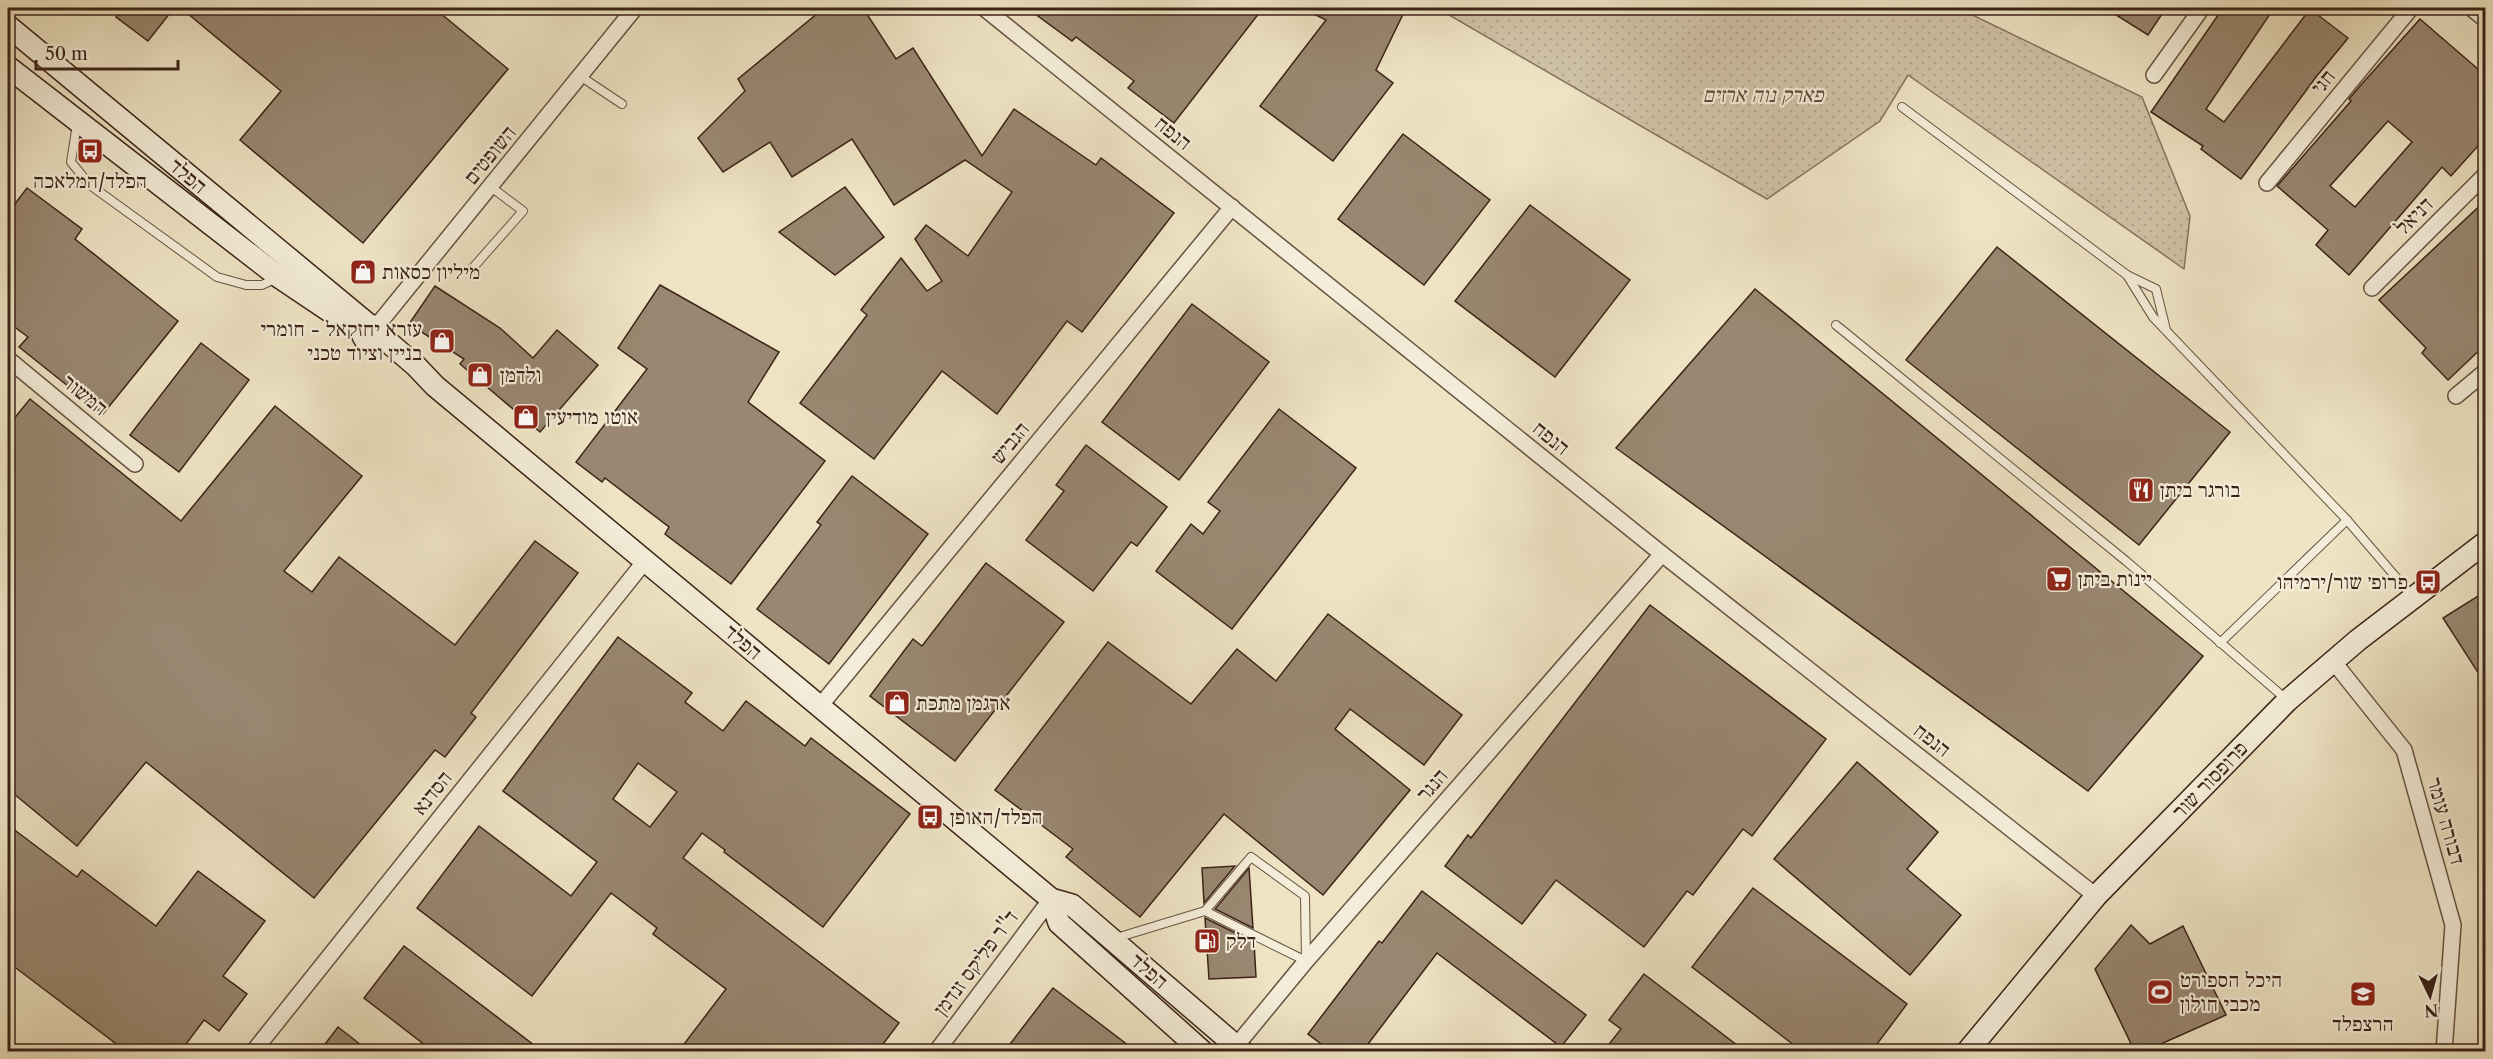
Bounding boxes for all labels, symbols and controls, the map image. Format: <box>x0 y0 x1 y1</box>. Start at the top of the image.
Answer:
scale bar <box>36 33 178 71</box>
text: 50 m <box>45 43 88 65</box>
street label: חגי <box>2305 64 2340 99</box>
park label: פארק נוה ארזים <box>1703 82 1825 107</box>
street label: הנפח <box>1150 110 1197 155</box>
street label: השופטים <box>458 120 521 189</box>
bus stop icon: הפלד/המלאכה <box>75 136 105 166</box>
street label: הפלד <box>164 153 212 199</box>
place label: הפלד/המלאכה <box>33 168 147 193</box>
street label: דניאל <box>2389 191 2438 240</box>
shop icon: מיליון כסאות <box>348 257 378 287</box>
place label: מיליון כסאות <box>382 259 480 284</box>
place label: עזרא יחזקאל - חומרי בניין וציוד טכני <box>260 316 422 365</box>
shop icon: עזרא יחזקאל - חומרי בניין וציוד טכני <box>427 326 457 356</box>
shop icon: ולדמן <box>465 360 495 390</box>
place label: ולדמן <box>500 362 542 387</box>
street label: המשור <box>58 369 113 420</box>
shop icon: אוטו מודיעין <box>511 402 541 432</box>
place label: אוטו מודיעין <box>546 404 638 429</box>
street label: הנפח <box>1528 415 1575 460</box>
street label: הגביש <box>985 417 1034 469</box>
restaurant icon: בורגר ביתן <box>2126 475 2156 505</box>
place label: בורגר ביתן <box>2160 477 2240 502</box>
supermarket icon: יינות ביתן <box>2044 564 2074 594</box>
place label: יינות ביתן <box>2078 566 2152 591</box>
bus stop icon: פרופ׳ שור/ירמיהו <box>2413 567 2443 597</box>
place label: פרופ׳ שור/ירמיהו <box>2277 569 2408 594</box>
street label: הפלד <box>719 619 767 665</box>
shop icon: ארגמן מתכת <box>882 688 912 718</box>
place label: ארגמן מתכת <box>916 690 1011 715</box>
street label: הנפח <box>1909 717 1956 762</box>
street label: פרופסור שור <box>2167 736 2253 823</box>
street label: הנגר <box>1411 763 1453 806</box>
street label: הסדנא <box>406 766 457 820</box>
street label: דבורה עומר <box>2422 775 2471 867</box>
bus stop icon: הפלד/האופן <box>915 802 945 832</box>
place label: הפלד/האופן <box>950 804 1042 829</box>
street label: ד''ר פליקס זנדמן <box>928 905 1023 1020</box>
fuel station icon: דלק <box>1192 926 1222 956</box>
place label: דלק <box>1226 928 1256 953</box>
street label: הפלד <box>1125 948 1173 994</box>
north arrow <box>2400 966 2460 1026</box>
place label: היכל הספורט מכבי חולון <box>2180 967 2282 1016</box>
sports icon: היכל הספורט מכבי חולון <box>2145 977 2175 1007</box>
school or university icon: הרצפלד <box>2348 979 2378 1009</box>
text: N <box>2423 1000 2439 1022</box>
place label: הרצפלד <box>2332 1011 2394 1036</box>

